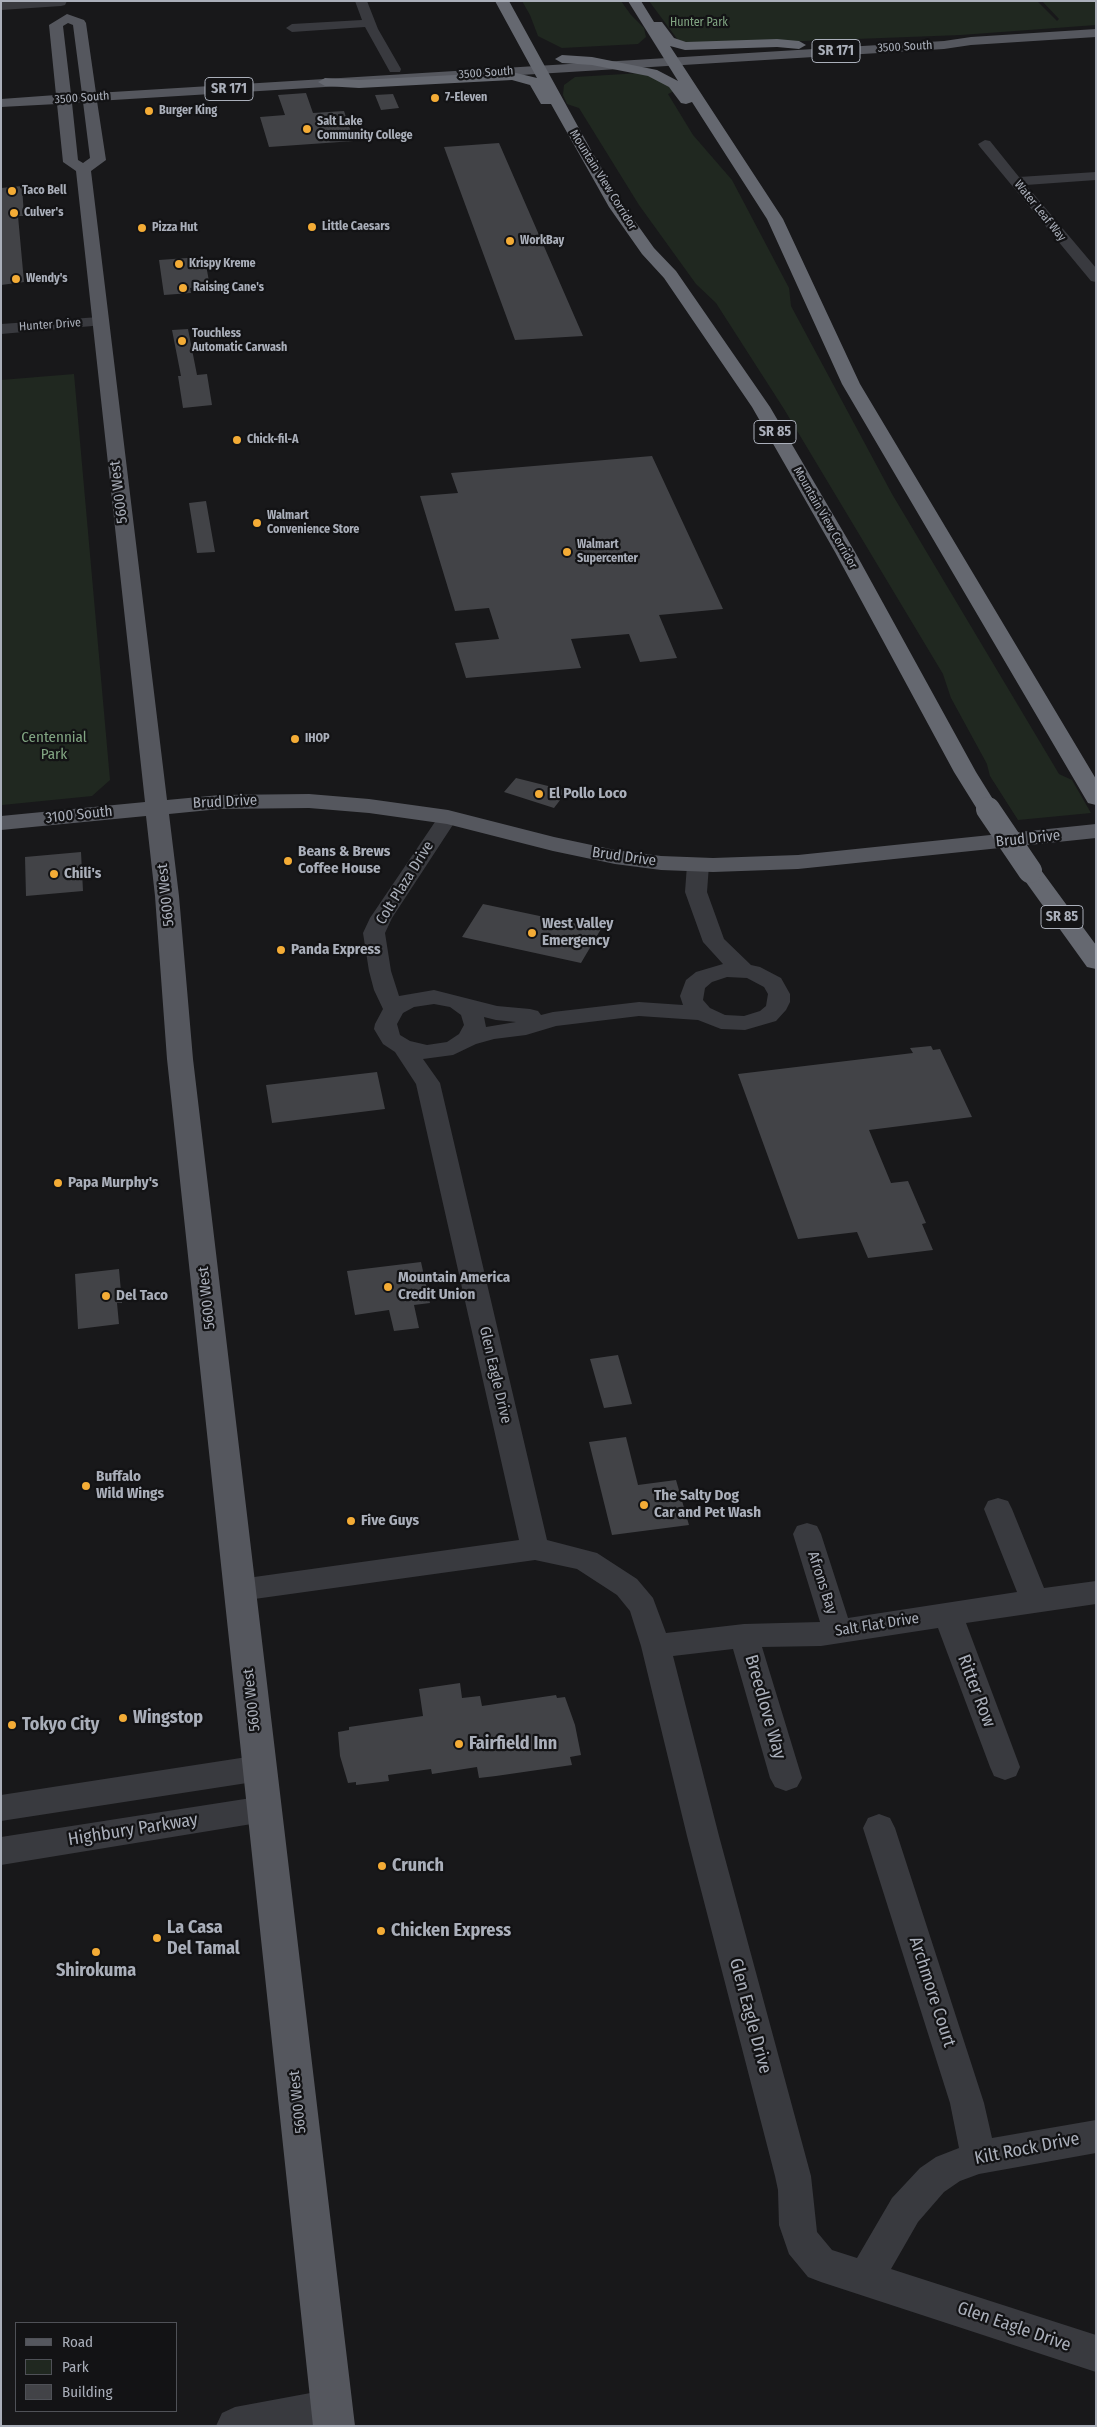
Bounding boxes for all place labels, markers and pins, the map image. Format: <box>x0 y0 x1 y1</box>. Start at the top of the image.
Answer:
place label: 7-Eleven <box>445 91 487 105</box>
marker: 7-Eleven <box>429 92 441 104</box>
place label: Burger King <box>159 104 217 118</box>
marker: Burger King <box>143 105 155 117</box>
place label: Salt Lake Community College <box>317 115 413 143</box>
marker: Salt Lake Community College <box>301 123 313 135</box>
place label: Taco Bell <box>22 184 66 198</box>
marker: Taco Bell <box>6 185 18 197</box>
place label: Culver's <box>24 206 63 220</box>
marker: Culver's <box>8 207 20 219</box>
place label: Little Caesars <box>322 220 390 234</box>
place label: Pizza Hut <box>152 221 198 235</box>
marker: Little Caesars <box>306 221 318 233</box>
marker: Pizza Hut <box>136 222 148 234</box>
place label: WorkBay <box>520 234 564 248</box>
marker: WorkBay <box>504 235 516 247</box>
place label: Krispy Kreme <box>189 257 256 271</box>
marker: Krispy Kreme <box>173 258 185 270</box>
place label: Wendy's <box>26 272 68 286</box>
marker: Wendy's <box>10 273 22 285</box>
place label: Raising Cane's <box>193 281 264 295</box>
marker: Raising Cane's <box>177 282 189 294</box>
place label: Touchless Automatic Carwash <box>192 327 287 355</box>
marker: Touchless Automatic Carwash <box>176 335 188 347</box>
place label: Chick-fil-A <box>247 433 298 447</box>
marker: Chick-fil-A <box>231 434 243 446</box>
place label: Walmart Convenience Store <box>267 509 359 537</box>
marker: Walmart Convenience Store <box>251 517 263 529</box>
place label: Walmart Supercenter <box>577 538 638 566</box>
marker: Walmart Supercenter <box>561 546 573 558</box>
place label: IHOP <box>305 732 330 746</box>
marker: IHOP <box>289 733 301 745</box>
place label: El Pollo Loco <box>549 785 627 803</box>
marker: El Pollo Loco <box>533 788 545 800</box>
place label: Beans & Brews Coffee House <box>298 843 390 878</box>
marker: Beans & Brews Coffee House <box>282 855 294 867</box>
place label: Chili's <box>64 865 101 883</box>
marker: Chili's <box>48 868 60 880</box>
place label: West Valley Emergency <box>542 915 613 950</box>
marker: West Valley Emergency <box>526 927 538 939</box>
place label: Panda Express <box>291 941 381 959</box>
marker: Panda Express <box>275 944 287 956</box>
place label: Papa Murphy's <box>68 1174 158 1192</box>
marker: Papa Murphy's <box>52 1177 64 1189</box>
place label: Mountain America Credit Union <box>398 1269 510 1304</box>
marker: Mountain America Credit Union <box>382 1281 394 1293</box>
place label: Del Taco <box>116 1287 168 1305</box>
marker: Del Taco <box>100 1290 112 1302</box>
place label: Buffalo Wild Wings <box>96 1468 164 1503</box>
marker: Buffalo Wild Wings <box>80 1480 92 1492</box>
place label: The Salty Dog Car and Pet Wash <box>654 1487 761 1522</box>
marker: The Salty Dog Car and Pet Wash <box>638 1499 650 1511</box>
place label: Five Guys <box>361 1512 419 1530</box>
marker: Five Guys <box>345 1515 357 1527</box>
place label: Wingstop <box>133 1707 203 1729</box>
marker: Wingstop <box>117 1712 129 1724</box>
place label: Tokyo City <box>22 1714 99 1736</box>
marker: Tokyo City <box>6 1719 18 1731</box>
place label: Fairfield Inn <box>469 1733 557 1755</box>
marker: Fairfield Inn <box>453 1738 465 1750</box>
place label: Crunch <box>392 1855 444 1877</box>
marker: Crunch <box>376 1860 388 1872</box>
place label: La Casa Del Tamal <box>167 1917 240 1960</box>
place label: Chicken Express <box>391 1920 511 1942</box>
marker: Chicken Express <box>375 1925 387 1937</box>
marker: La Casa Del Tamal <box>151 1932 163 1944</box>
marker: Shirokuma <box>90 1946 102 1958</box>
place label: Shirokuma <box>56 1960 136 1982</box>

